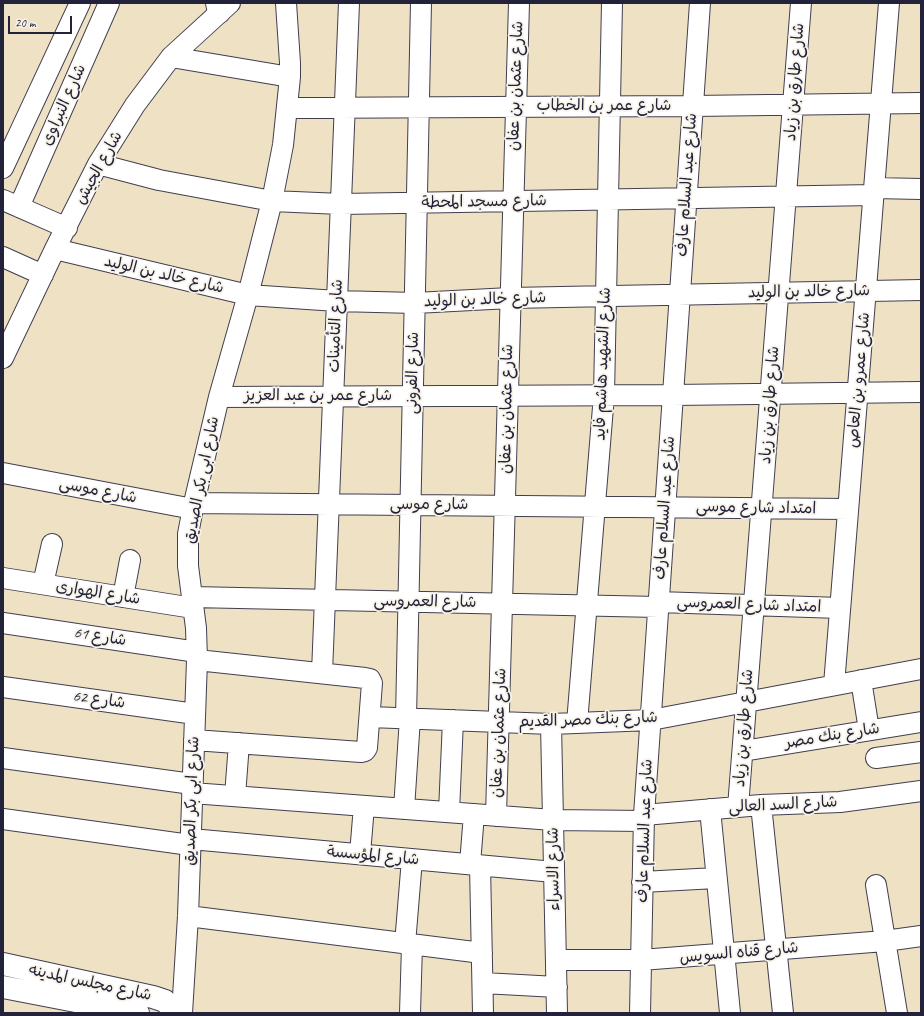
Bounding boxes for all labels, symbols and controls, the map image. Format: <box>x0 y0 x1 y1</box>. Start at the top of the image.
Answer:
scale bar <box>10 8 74 34</box>
text: 20 m <box>15 15 35 31</box>
street label: شارع عثمان بن عفان <box>504 21 528 151</box>
street label: شارع طارق بن زياد <box>781 22 809 142</box>
street label: شارع النبراوى <box>38 61 90 149</box>
street label: شارع عمر بن الخطاب <box>537 96 671 116</box>
street label: شارع عبد السلام عارف <box>672 112 702 258</box>
street label: شارع الجيش <box>71 128 127 208</box>
street label: شارع مسجد المحطة <box>421 191 547 213</box>
street label: شارع خالد بن الوليد <box>102 252 226 298</box>
street label: شارع التأمينات <box>325 279 347 373</box>
street label: شارع خالد بن الوليد <box>748 281 870 303</box>
street label: شارع الشهيد هاشم فايد <box>591 287 615 441</box>
street label: شارع خالد بن الوليد <box>424 288 546 312</box>
street label: شارع عمرو بن العاص <box>844 311 874 449</box>
street label: شارع الفرونى <box>403 332 423 414</box>
street label: شارع عثمان بن عفان <box>496 344 518 474</box>
street label: شارع طارق بن زياد <box>756 345 784 465</box>
street label: شارع عمر بن عبد العزيز <box>244 386 392 406</box>
street label: شارع ابى بكر الصديق <box>180 415 224 545</box>
street label: شارع عبد السلام عارف <box>650 435 680 581</box>
street label: شارع موسى <box>58 474 138 508</box>
street label: شارع موسى <box>390 495 468 515</box>
street label: امتداد شارع موسى <box>696 497 816 519</box>
street label: شارع الهوارى <box>54 577 142 609</box>
street label: شارع العمروسى <box>373 592 477 612</box>
street label: امتداد شارع العمروسى <box>676 593 822 617</box>
street label: شارع 61 <box>72 623 128 651</box>
street label: شارع عثمان بن عفان <box>487 668 511 798</box>
street label: شارع طارق بن زياد <box>730 668 758 788</box>
street label: شارع 62 <box>71 687 127 713</box>
street label: شارع بنك مصر القديم <box>518 708 658 732</box>
street label: شارع بنك مصر <box>783 719 881 753</box>
street label: شارع ابى بكر الصديق <box>180 736 204 866</box>
street label: شارع عبد السلام عارف <box>633 759 657 903</box>
street label: شارع السد العالى <box>728 793 838 817</box>
street label: شارع الاسراء <box>544 827 564 911</box>
street label: شارع المؤسسة <box>326 842 420 870</box>
street label: شارع قناه السويس <box>679 938 799 968</box>
street label: شارع مجلس المدينه <box>27 961 153 1005</box>

